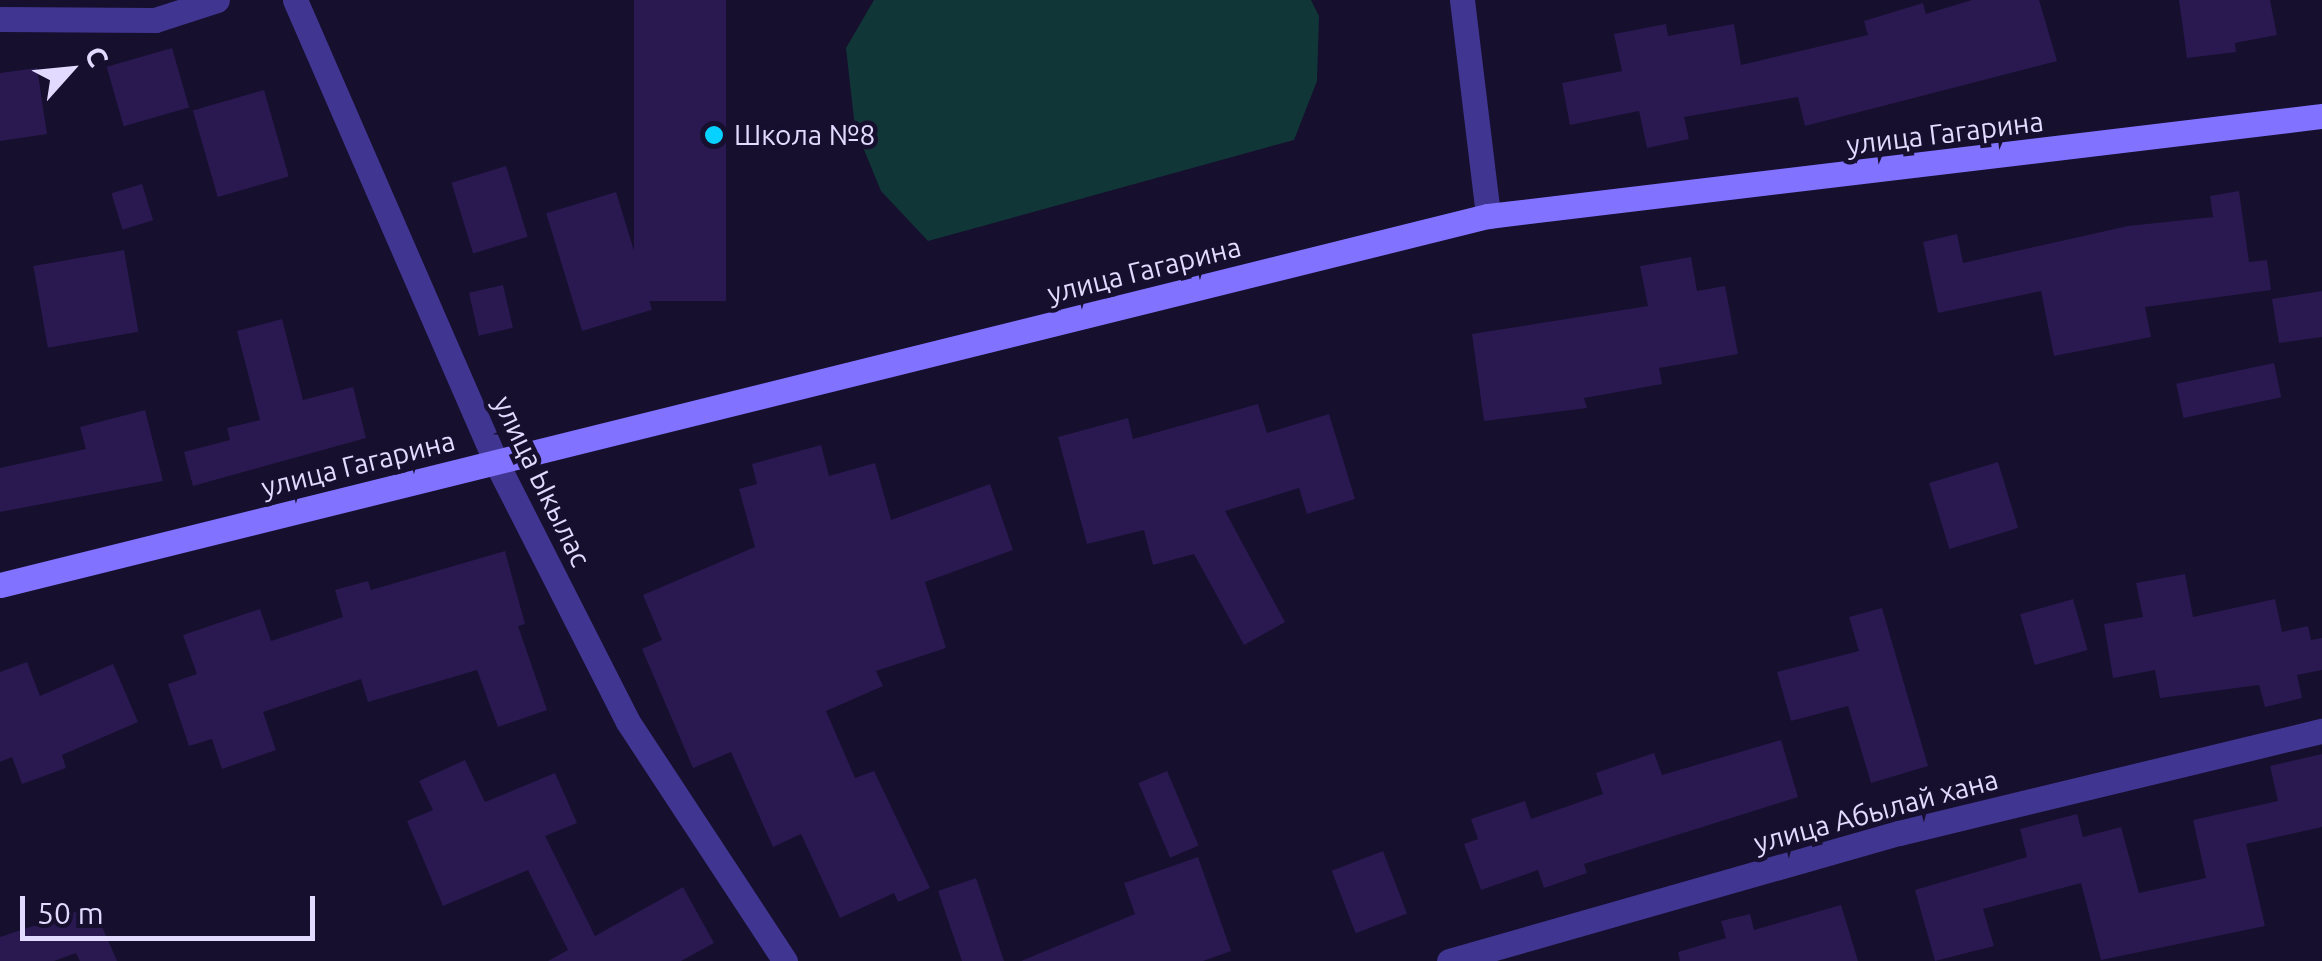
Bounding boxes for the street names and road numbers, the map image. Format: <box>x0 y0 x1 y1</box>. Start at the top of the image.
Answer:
street label: улица Гагарина <box>1845 104 2045 162</box>
street label: улица Гагарина <box>1044 230 1244 310</box>
street label: улица Ыкылас <box>486 390 598 572</box>
street label: улица Гагарина <box>258 424 458 504</box>
street label: улица Абылай хана <box>1750 762 2002 860</box>

